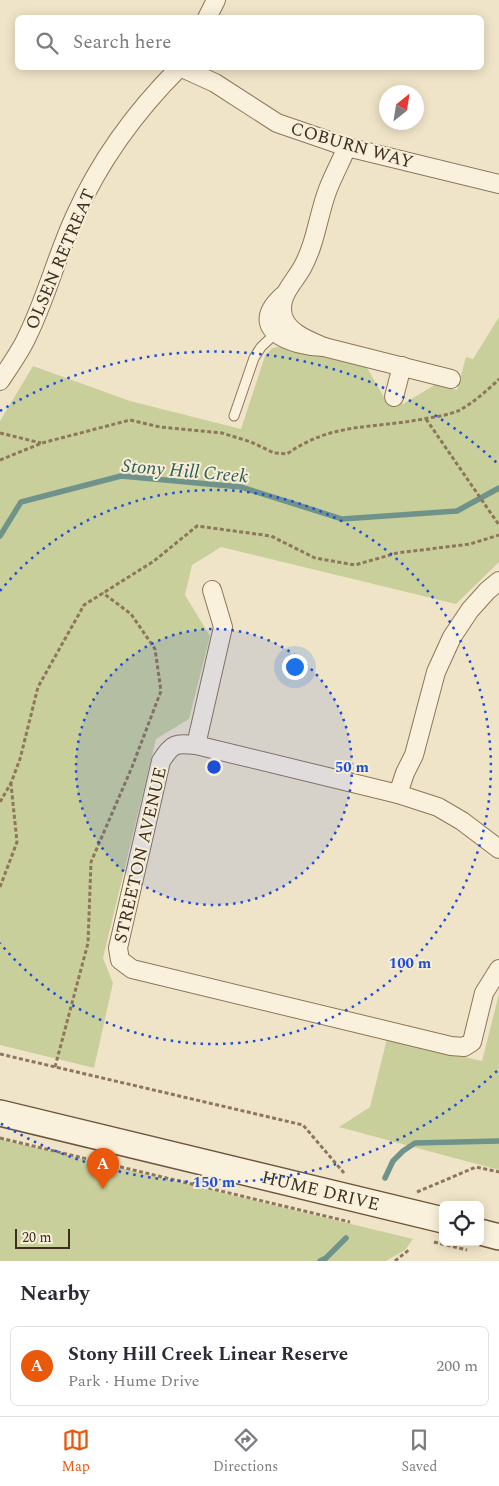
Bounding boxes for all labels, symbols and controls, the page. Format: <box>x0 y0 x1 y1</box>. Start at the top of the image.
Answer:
search box <box>15 15 484 70</box>
text: Search here <box>73 28 172 57</box>
icon: search <box>33 29 61 57</box>
north arrow <box>379 85 424 130</box>
street label: COBURN WAY <box>287 115 416 176</box>
street label: OLSEN RETREAT <box>19 185 102 334</box>
water label: Stony Hill Creek <box>120 452 249 491</box>
your location <box>282 654 308 680</box>
text: 50 m <box>335 756 370 779</box>
centre of rings <box>205 758 223 776</box>
street label: STREETON AVENUE <box>107 764 174 946</box>
text: 100 m <box>389 952 432 975</box>
pin: A <box>87 1148 119 1189</box>
street label: HUME DRIVE <box>259 1164 382 1218</box>
text: 150 m <box>193 1171 236 1194</box>
map controls <box>439 1201 484 1246</box>
button: locate <box>439 1201 484 1246</box>
scale bar <box>15 1226 70 1249</box>
text: 20 m <box>22 1227 52 1248</box>
text: Nearby <box>20 1278 90 1310</box>
text: Stony Hill Creek Linear Reserve <box>68 1340 348 1369</box>
text: A <box>31 1354 43 1378</box>
text: 200 m <box>436 1354 478 1378</box>
text: Park · Hume Drive <box>68 1369 200 1393</box>
tab: Map <box>62 1426 90 1477</box>
tab: Directions <box>213 1426 278 1477</box>
tab: Saved <box>402 1426 437 1477</box>

